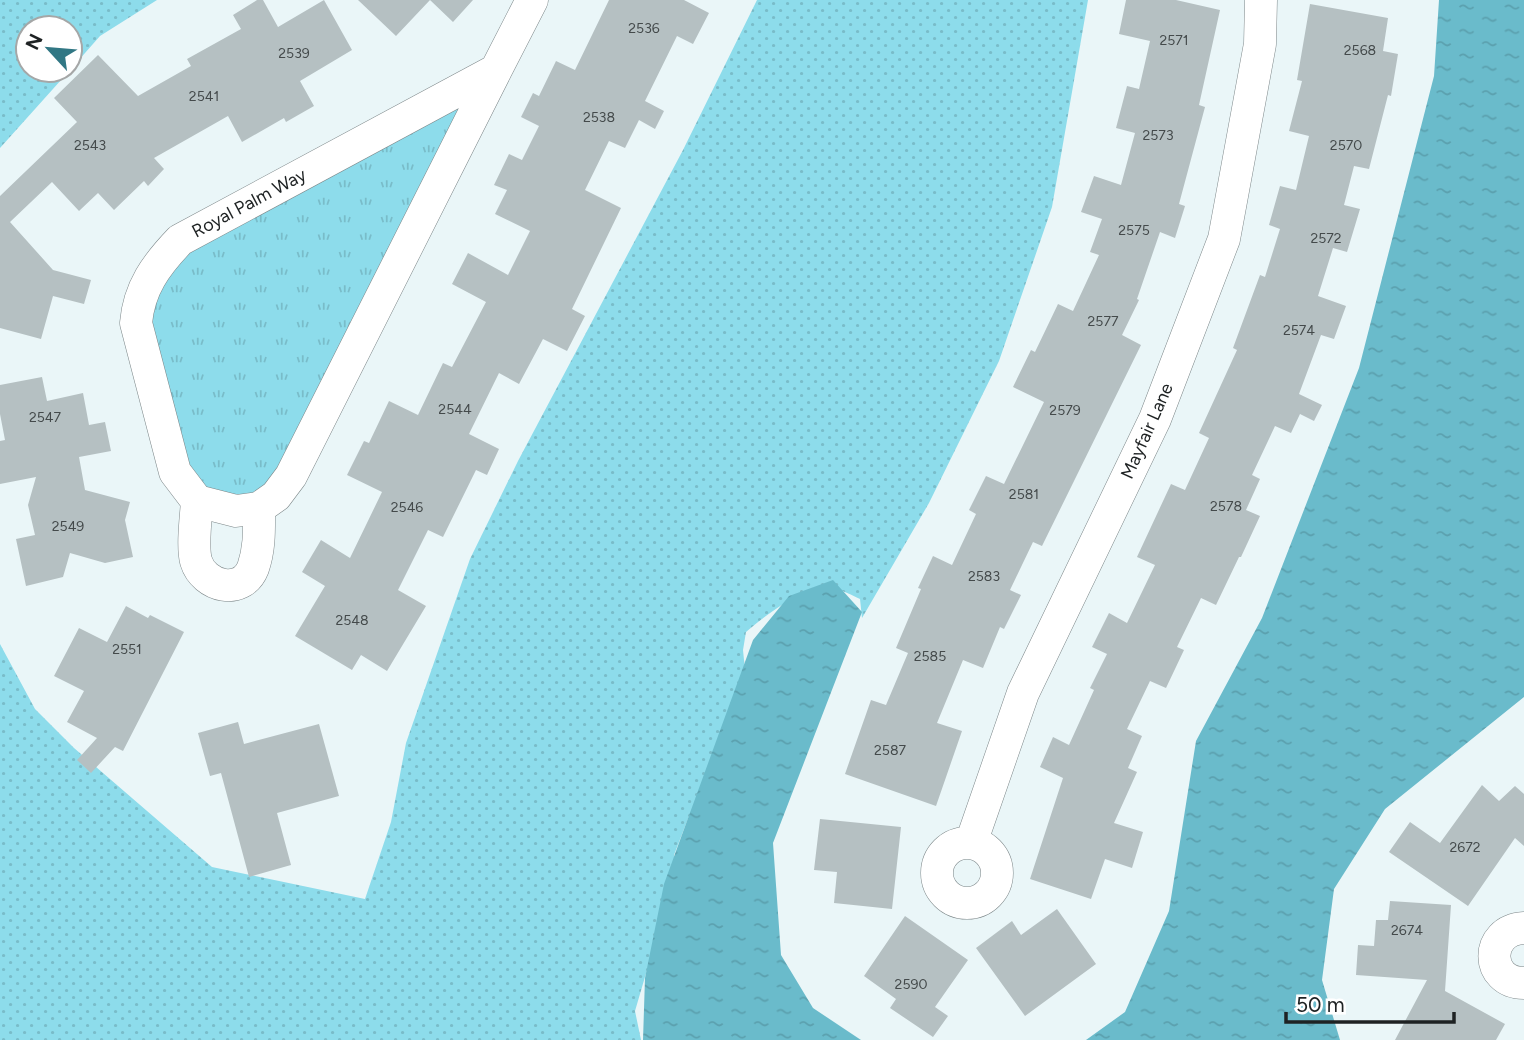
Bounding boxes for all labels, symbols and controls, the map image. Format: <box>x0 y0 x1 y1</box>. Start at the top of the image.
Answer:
north arrow <box>14 14 84 84</box>
house number: 2536 <box>628 20 660 37</box>
text: N <box>21 30 48 53</box>
house number: 2571 <box>1159 32 1189 49</box>
house number: 2568 <box>1344 42 1376 59</box>
house number: 2539 <box>278 45 310 62</box>
house number: 2541 <box>189 88 219 105</box>
house number: 2538 <box>583 109 615 126</box>
house number: 2573 <box>1142 127 1174 144</box>
house number: 2543 <box>74 137 106 154</box>
house number: 2570 <box>1330 137 1362 154</box>
street label: Royal Palm Way <box>188 163 310 242</box>
house number: 2575 <box>1118 222 1150 239</box>
house number: 2572 <box>1310 230 1342 247</box>
house number: 2577 <box>1088 313 1119 330</box>
house number: 2574 <box>1283 322 1315 339</box>
street label: Mayfair Lane <box>1116 379 1178 482</box>
house number: 2544 <box>438 401 472 418</box>
house number: 2579 <box>1049 402 1081 419</box>
house number: 2547 <box>29 409 62 426</box>
house number: 2581 <box>1009 486 1039 503</box>
house number: 2578 <box>1210 498 1242 515</box>
house number: 2546 <box>391 499 423 516</box>
house number: 2549 <box>52 518 84 535</box>
house number: 2583 <box>968 568 1000 585</box>
house number: 2548 <box>335 612 369 629</box>
house number: 2551 <box>112 641 142 658</box>
house number: 2585 <box>914 648 946 665</box>
house number: 2587 <box>874 742 906 759</box>
house number: 2672 <box>1449 839 1481 856</box>
house number: 2674 <box>1391 922 1423 939</box>
house number: 2590 <box>895 976 927 993</box>
scale bar <box>1286 981 1454 1025</box>
text: 50 m <box>1296 992 1345 1017</box>

